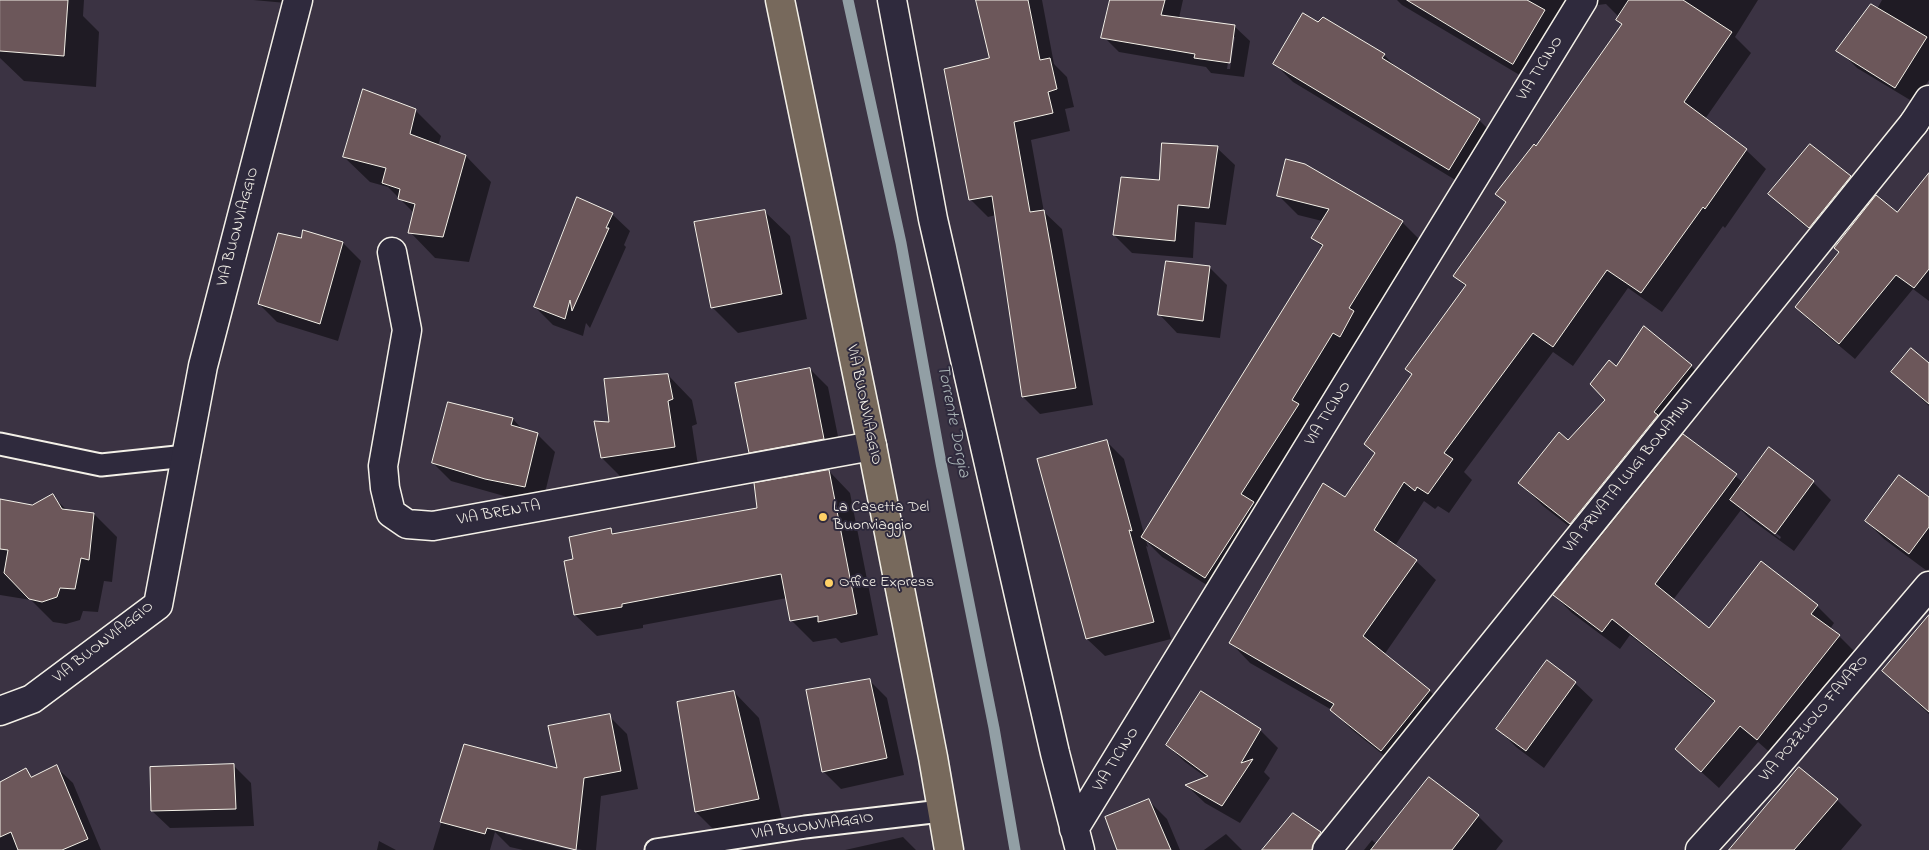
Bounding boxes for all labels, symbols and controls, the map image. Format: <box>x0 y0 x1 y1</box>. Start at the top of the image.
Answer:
street label: VIA TICINO <box>1514 33 1568 105</box>
street label: VIA BUONVIAGGIO <box>214 165 264 289</box>
street label: VIA BUONVIAGGIO <box>841 343 885 467</box>
water label: Torrente Dorgia <box>930 363 974 479</box>
street label: VIA TICINO <box>1302 378 1356 450</box>
street label: VIA PRIVATA LUIGI BONAMINI <box>1560 395 1698 557</box>
street label: VIA BRENTA <box>456 497 542 531</box>
place label: La Casetta Del Buonviaggio <box>833 498 929 536</box>
marker: La Casetta Del Buonviaggio <box>817 511 829 523</box>
place label: Office Express <box>839 573 934 593</box>
marker: Office Express <box>823 577 835 589</box>
street label: VIA BUONVIAGGIO <box>50 598 158 688</box>
street label: VIA POZZUOLO FAVARO <box>1756 652 1874 786</box>
street label: VIA TICINO <box>1090 724 1144 796</box>
street label: VIA BUONVIAGGIO <box>751 809 875 845</box>

